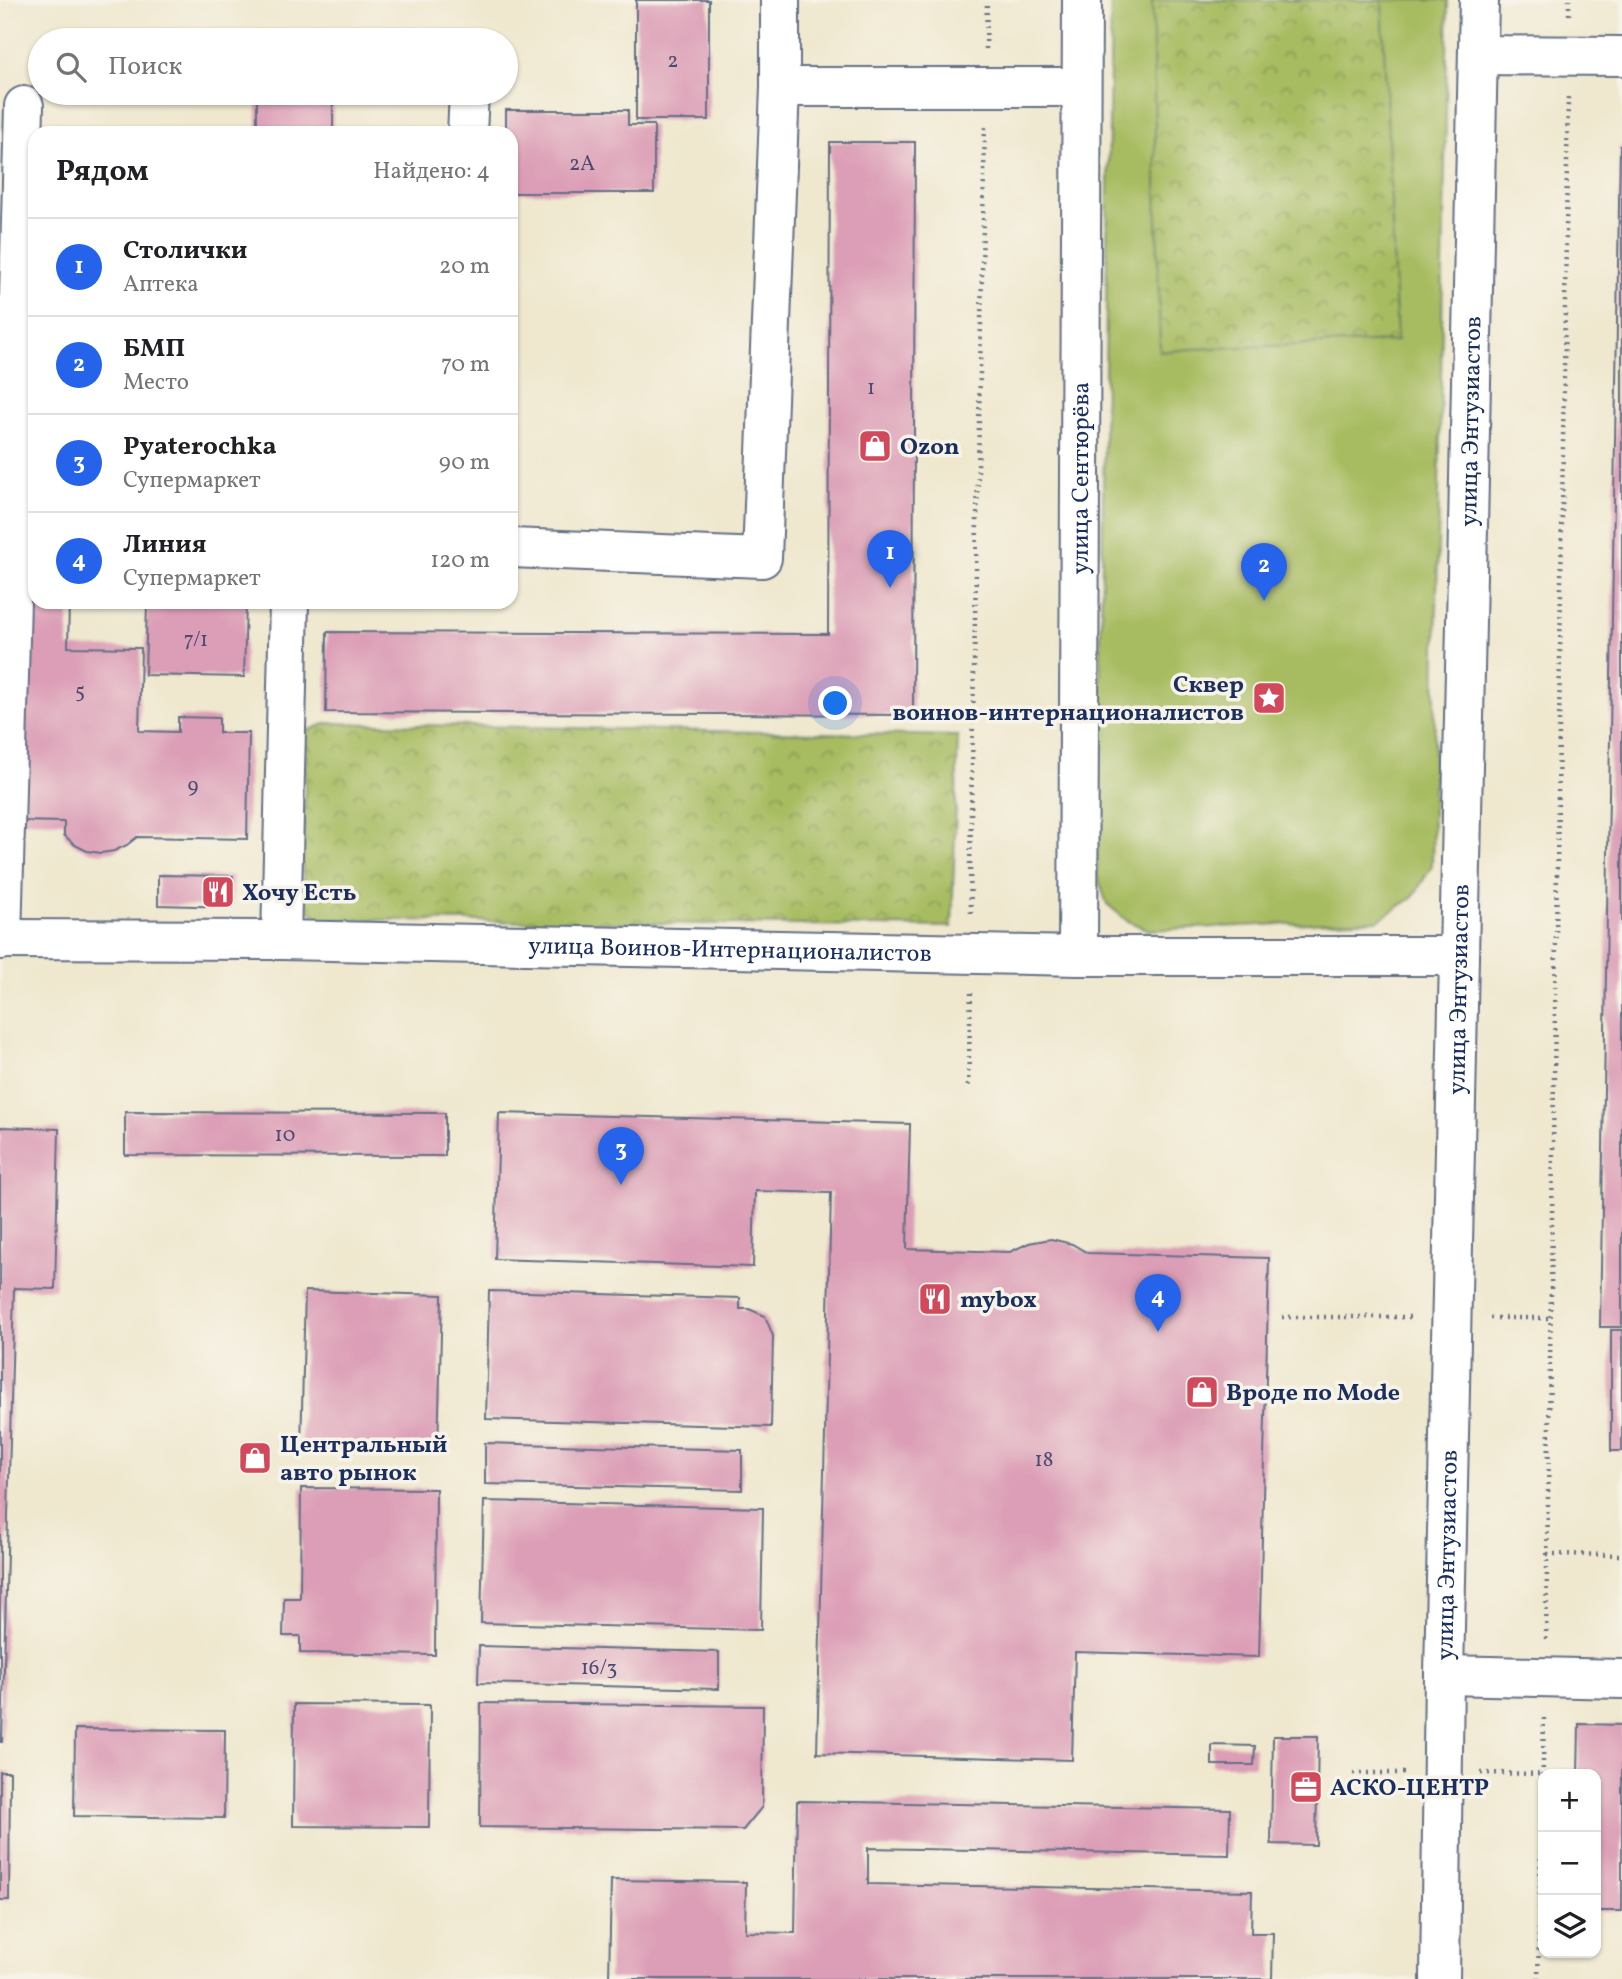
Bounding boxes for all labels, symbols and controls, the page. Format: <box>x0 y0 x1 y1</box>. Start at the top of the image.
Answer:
search box <box>28 28 518 105</box>
house number: 2 <box>667 47 679 76</box>
icon: search <box>52 48 90 86</box>
text: Поиск <box>108 49 182 85</box>
house number: 2А <box>569 150 595 179</box>
text: Рядом <box>56 151 149 193</box>
text: Найдено: 4 <box>373 156 490 188</box>
text: Столички <box>123 233 248 269</box>
text: 1 <box>74 251 84 283</box>
text: 20 m <box>439 251 490 283</box>
text: Аптека <box>123 269 199 301</box>
street label: улица Энтузиастов <box>1453 316 1491 527</box>
text: БМП <box>123 331 185 367</box>
text: 2 <box>73 349 85 381</box>
text: 70 m <box>441 349 490 381</box>
text: Место <box>123 367 189 399</box>
house number: 1 <box>867 374 875 403</box>
street label: улица Сентюрёва <box>1065 382 1099 574</box>
shop icon: Ozon <box>856 427 894 465</box>
text: Pyaterochka <box>123 429 277 465</box>
place label: Ozon <box>900 431 960 465</box>
text: 3 <box>73 447 85 479</box>
text: 90 m <box>439 447 490 479</box>
text: Супермаркет <box>123 465 261 497</box>
text: Линия <box>123 527 207 563</box>
pin: 1 <box>867 530 913 588</box>
pin: 2 <box>1241 543 1287 601</box>
text: 4 <box>72 545 86 577</box>
text: 120 m <box>430 545 490 577</box>
text: Супермаркет <box>123 563 261 595</box>
house number: 7/1 <box>184 626 208 655</box>
place label: Сквер воинов-интернационалистов <box>892 669 1244 731</box>
house number: 5 <box>75 677 85 706</box>
place icon: Сквер воинов-интернационалистов <box>1250 679 1288 717</box>
your location <box>818 686 852 720</box>
house number: 9 <box>188 772 199 801</box>
restaurant icon: Хочу Есть <box>199 873 237 911</box>
place label: Хочу Есть <box>242 877 356 911</box>
street label: улица Энтузиастов <box>1441 884 1480 1095</box>
street label: улица Воинов-Интернационалистов <box>528 930 932 972</box>
house number: 10 <box>275 1121 295 1150</box>
pin: 3 <box>598 1127 644 1185</box>
pin: 4 <box>1135 1274 1181 1332</box>
restaurant icon: mybox <box>916 1280 954 1318</box>
place label: mybox <box>960 1284 1037 1318</box>
shop icon: Вроде по Mode <box>1183 1373 1221 1411</box>
place label: Вроде по Mode <box>1226 1377 1400 1411</box>
place label: Центральный авто рынок <box>280 1429 448 1491</box>
shop icon: Центральный авто рынок <box>236 1439 274 1477</box>
house number: 18 <box>1035 1446 1053 1475</box>
street label: улица Энтузиастов <box>1429 1449 1468 1661</box>
house number: 16/3 <box>581 1654 617 1683</box>
office icon: АСКО-ЦЕНТР <box>1287 1768 1325 1806</box>
map controls <box>1538 1769 1601 1958</box>
button: + <box>1538 1769 1601 1832</box>
place label: АСКО-ЦЕНТР <box>1330 1772 1489 1806</box>
button: − <box>1538 1832 1601 1895</box>
button: layers <box>1538 1895 1601 1958</box>

